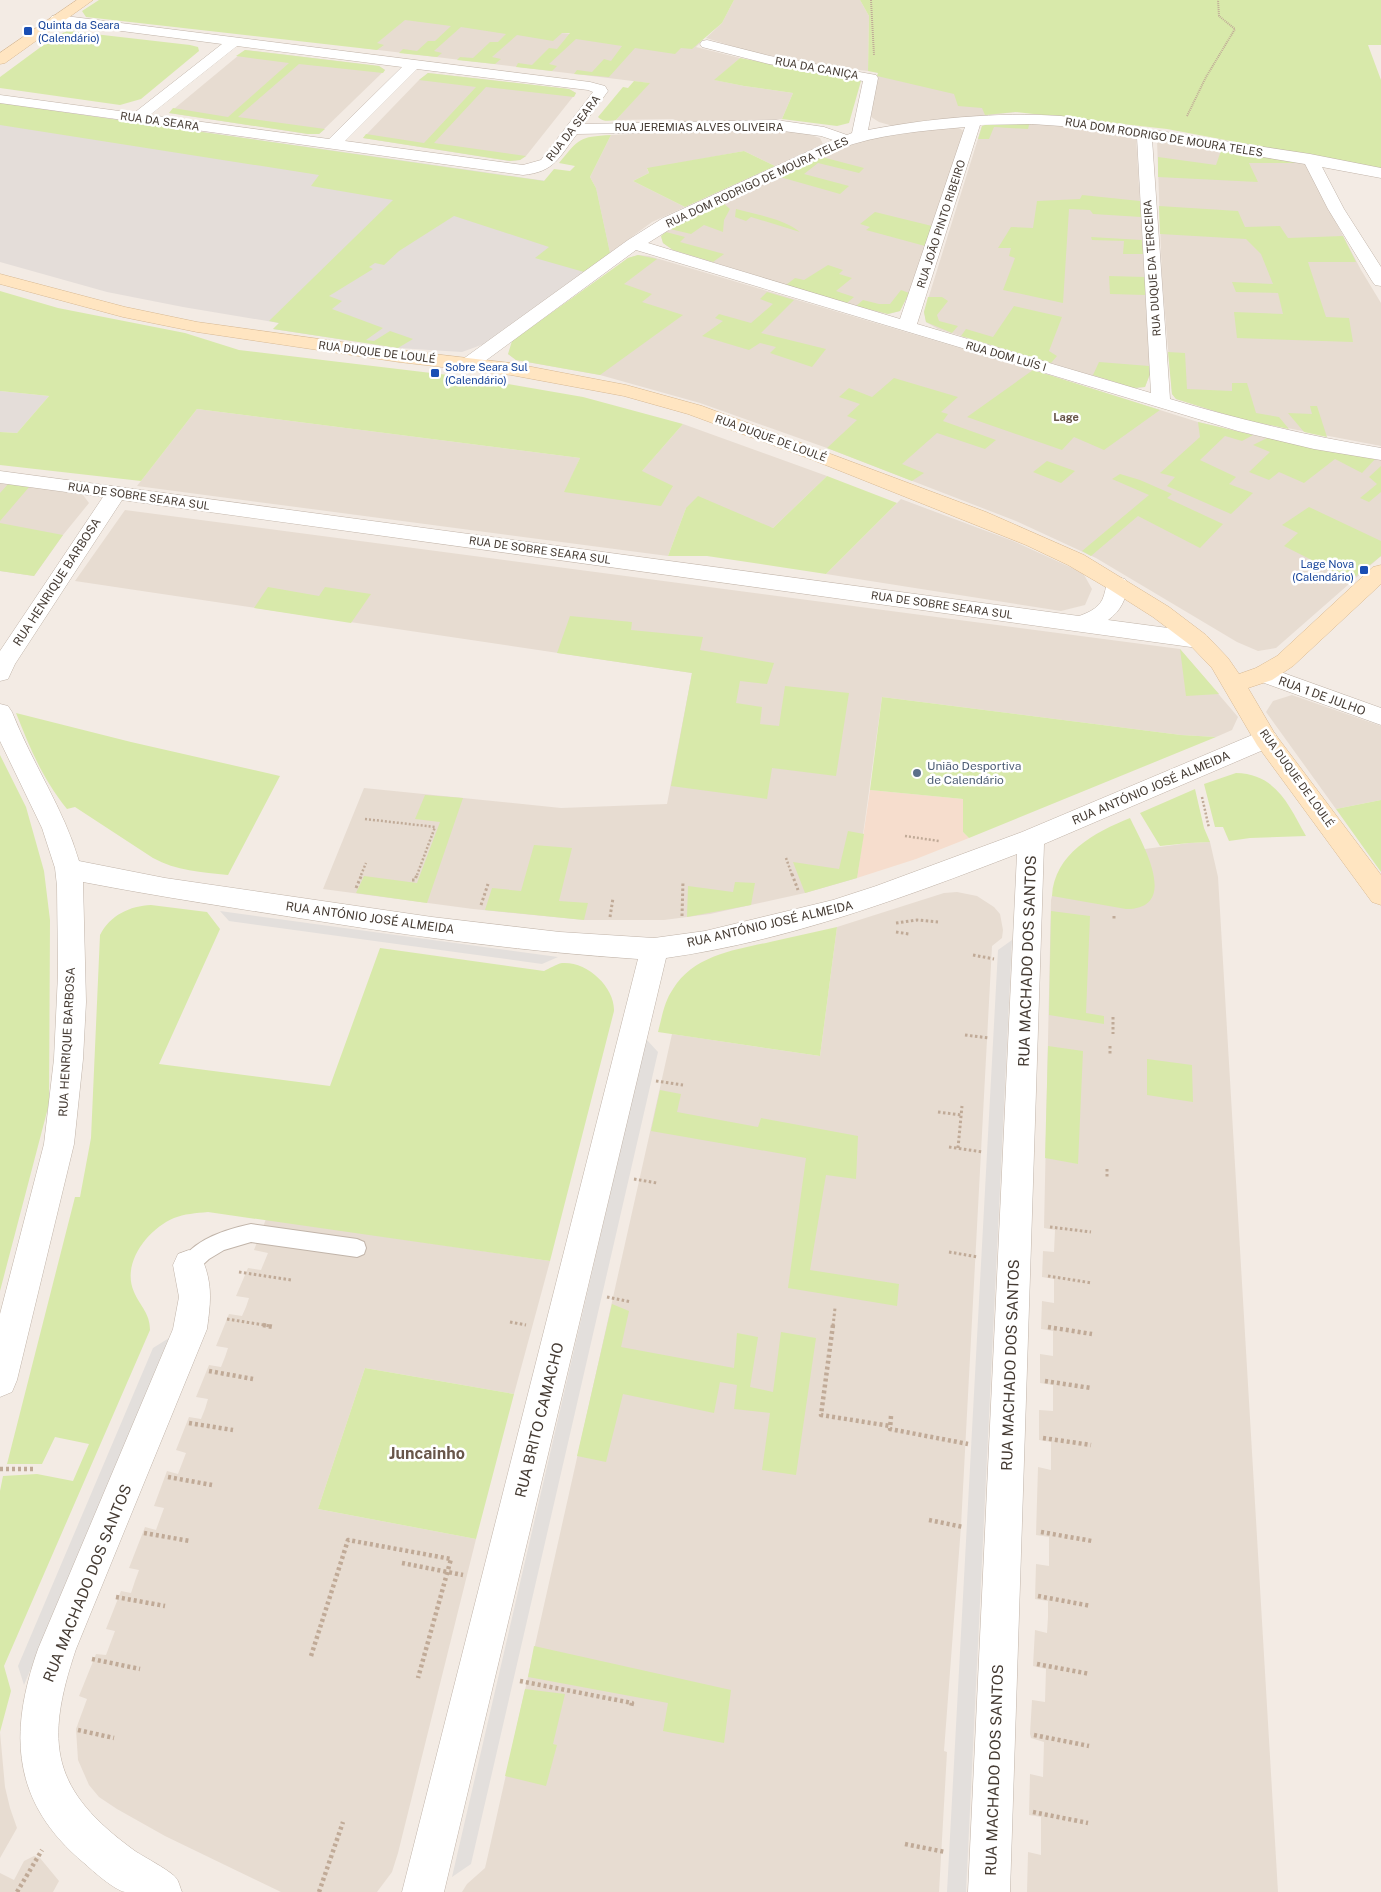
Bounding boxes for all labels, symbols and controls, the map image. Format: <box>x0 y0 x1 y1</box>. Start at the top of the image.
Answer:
place label: Quinta da Seara (Calendário) <box>38 19 120 44</box>
marker: Quinta da Seara (Calendário) <box>22 25 34 37</box>
street label: RUA DA CANIÇA <box>774 55 860 82</box>
street label: RUA DA SEARA <box>544 93 602 163</box>
street label: RUA DA SEARA <box>120 109 201 133</box>
street label: RUA DOM RODRIGO DE MOURA TELES <box>1064 115 1264 159</box>
street label: RUA JEREMIAS ALVES OLIVEIRA <box>614 121 784 133</box>
street label: RUA DOM RODRIGO DE MOURA TELES <box>664 134 850 230</box>
street label: RUA JOÃO PINTO RIBEIRO <box>915 158 967 290</box>
street label: RUA DUQUE DA TERCEIRA <box>1141 199 1163 337</box>
street label: RUA DUQUE DE LOULÉ <box>318 338 436 365</box>
street label: RUA DOM LUÍS I <box>964 338 1048 373</box>
place label: Sobre Seara Sul (Calendário) <box>445 361 528 386</box>
marker: Sobre Seara Sul (Calendário) <box>429 367 441 379</box>
street label: RUA DUQUE DE LOULÉ <box>714 411 829 464</box>
district label: Lage <box>1053 411 1079 423</box>
street label: RUA DE SOBRE SEARA SUL <box>67 480 211 512</box>
street label: RUA HENRIQUE BARBOSA <box>10 515 104 649</box>
street label: RUA DE SOBRE SEARA SUL <box>468 534 612 566</box>
place label: Lage Nova (Calendário) <box>1292 558 1354 583</box>
marker: Lage Nova (Calendário) <box>1358 564 1370 576</box>
street label: RUA DE SOBRE SEARA SUL <box>870 589 1014 621</box>
street label: RUA 1 DE JULHO <box>1276 674 1368 718</box>
street label: RUA DUQUE DE LOULÉ <box>1258 726 1337 829</box>
street label: RUA ANTÓNIO JOSÉ ALMEIDA <box>1070 748 1233 828</box>
place label: União Desportiva de Calendário <box>927 759 1021 787</box>
marker: União Desportiva de Calendário <box>911 767 923 779</box>
street label: RUA MACHADO DOS SANTOS <box>1015 855 1039 1067</box>
street label: RUA ANTÓNIO JOSÉ ALMEIDA <box>686 898 855 950</box>
street label: RUA ANTÓNIO JOSÉ ALMEIDA <box>285 899 456 937</box>
street label: RUA HENRIQUE BARBOSA <box>56 966 78 1117</box>
street label: RUA MACHADO DOS SANTOS <box>998 1259 1022 1471</box>
street label: RUA BRITO CAMACHO <box>511 1341 567 1499</box>
district label: Juncainho <box>389 1444 465 1463</box>
street label: RUA MACHADO DOS SANTOS <box>39 1482 135 1684</box>
street label: RUA MACHADO DOS SANTOS <box>982 1664 1006 1876</box>

